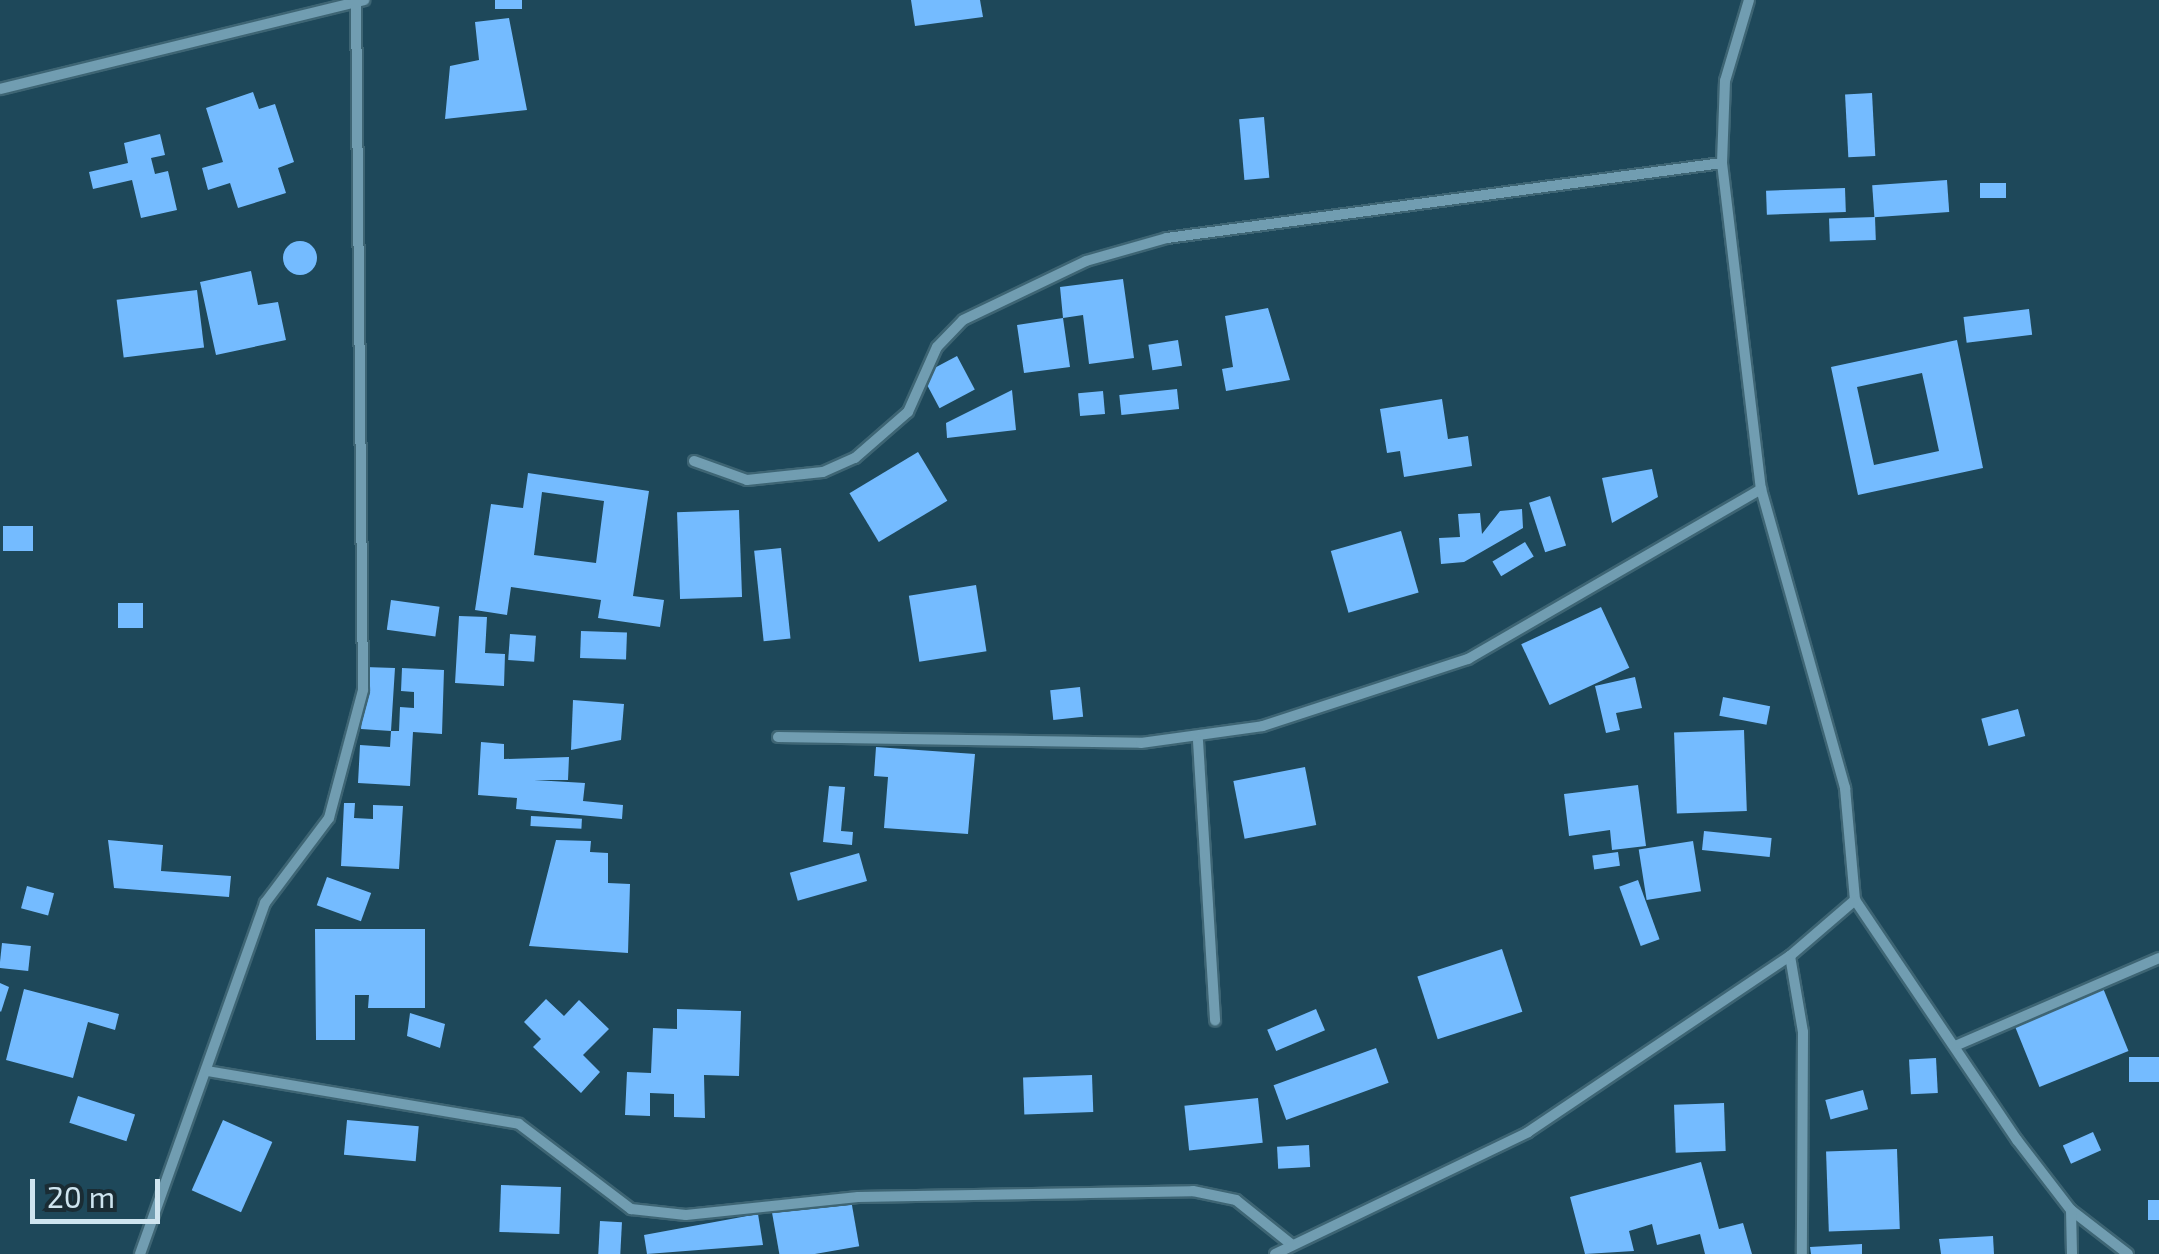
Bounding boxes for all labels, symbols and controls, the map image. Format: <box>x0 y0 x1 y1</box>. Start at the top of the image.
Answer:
scale bar <box>35 1159 165 1221</box>
text: 20 m <box>47 1178 115 1214</box>

